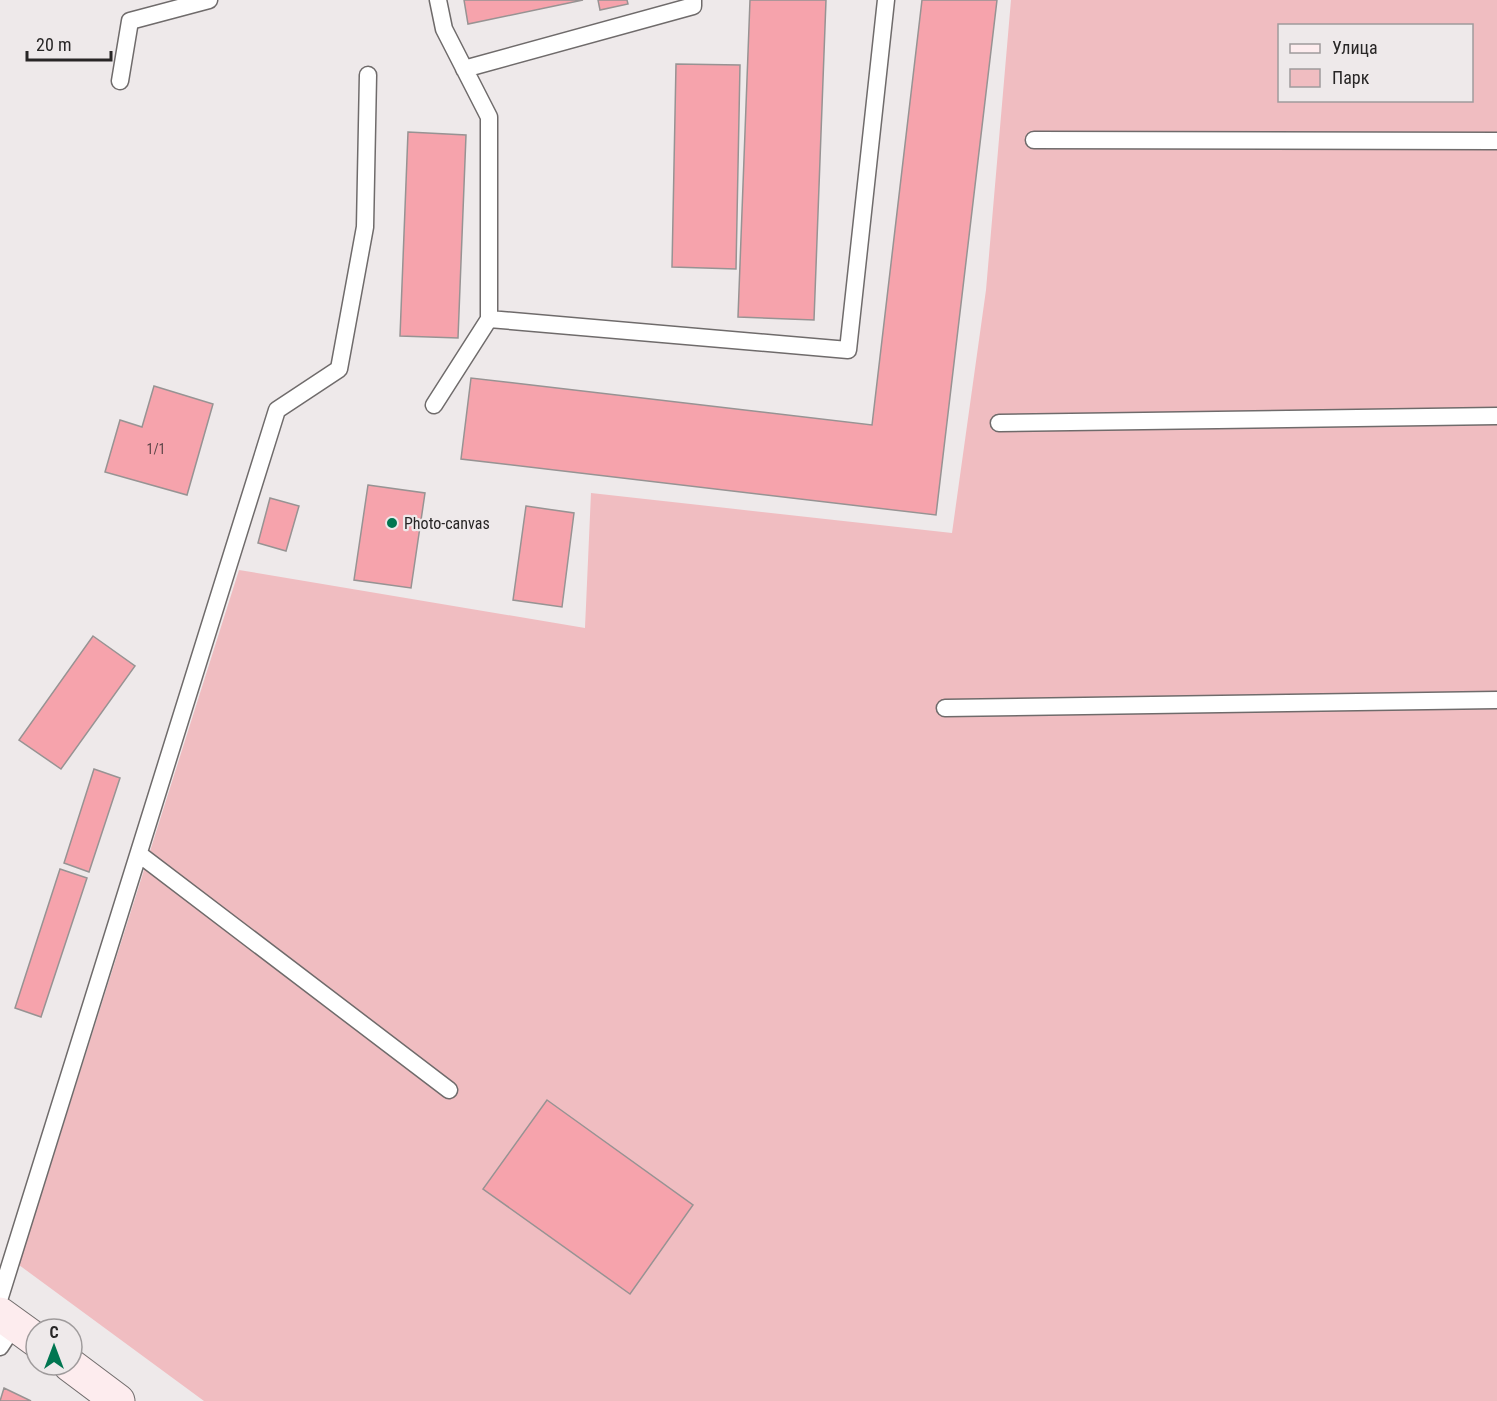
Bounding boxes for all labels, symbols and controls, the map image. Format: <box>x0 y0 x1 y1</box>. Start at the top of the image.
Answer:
scale bar <box>27 24 111 62</box>
legend <box>1278 24 1473 102</box>
text: 20 m <box>36 34 71 55</box>
text: Улица <box>1332 37 1378 58</box>
text: Парк <box>1332 67 1370 88</box>
house number: 1/1 <box>146 441 166 457</box>
place label: Photo-canvas <box>404 514 490 533</box>
marker: Photo-canvas <box>385 516 399 530</box>
north arrow <box>24 1317 84 1377</box>
text: С <box>49 1323 59 1342</box>

